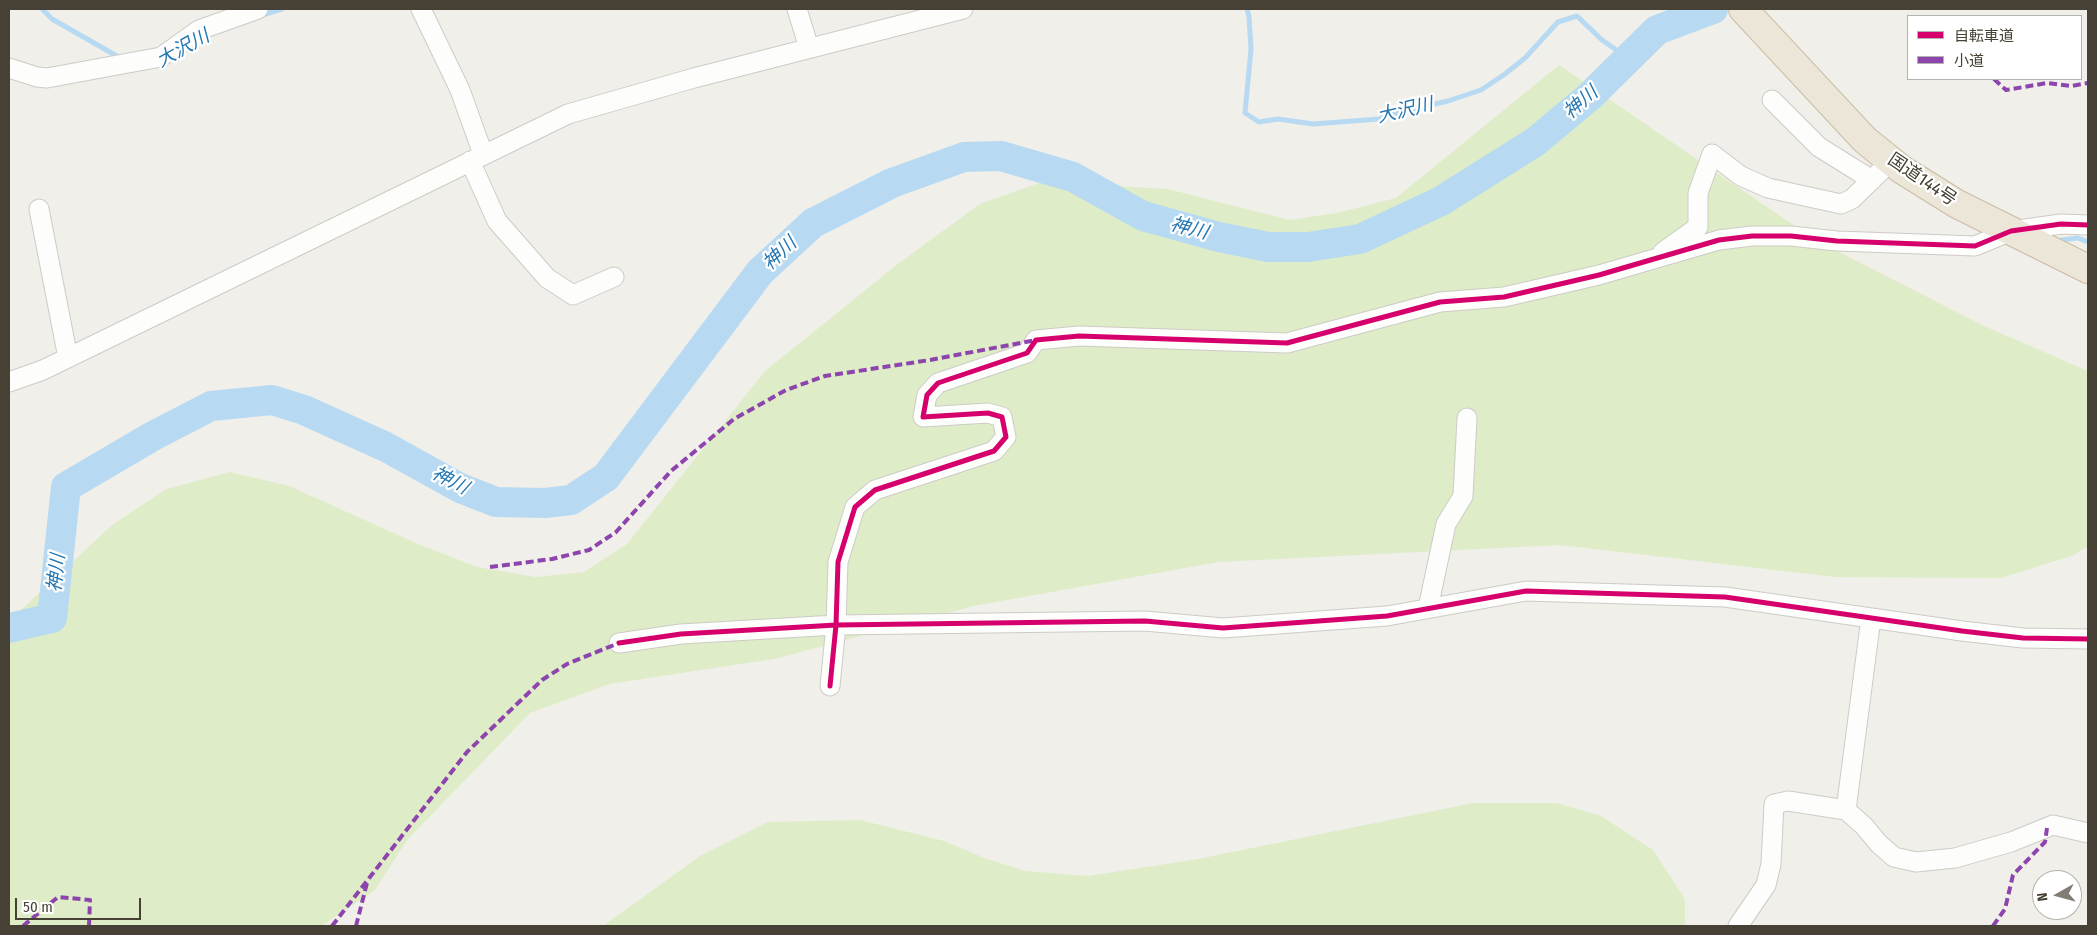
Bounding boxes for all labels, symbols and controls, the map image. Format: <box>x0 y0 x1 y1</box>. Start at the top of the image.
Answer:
legend <box>1907 15 2082 80</box>
water label: 大沢川 <box>153 25 213 73</box>
text: 自転車道 <box>1954 27 2014 45</box>
text: 小道 <box>1954 52 1984 70</box>
water label: 神川 <box>1559 82 1603 124</box>
water label: 大沢川 <box>1375 93 1435 129</box>
street label: 国道144号 <box>1883 149 1961 211</box>
water label: 神川 <box>1168 213 1210 245</box>
water label: 神川 <box>758 233 802 275</box>
water label: 神川 <box>428 462 472 500</box>
water label: 神川 <box>44 553 70 593</box>
north arrow <box>2032 870 2082 920</box>
scale bar <box>18 888 144 920</box>
text: N <box>2034 892 2052 902</box>
text: 50 m <box>23 898 53 916</box>

